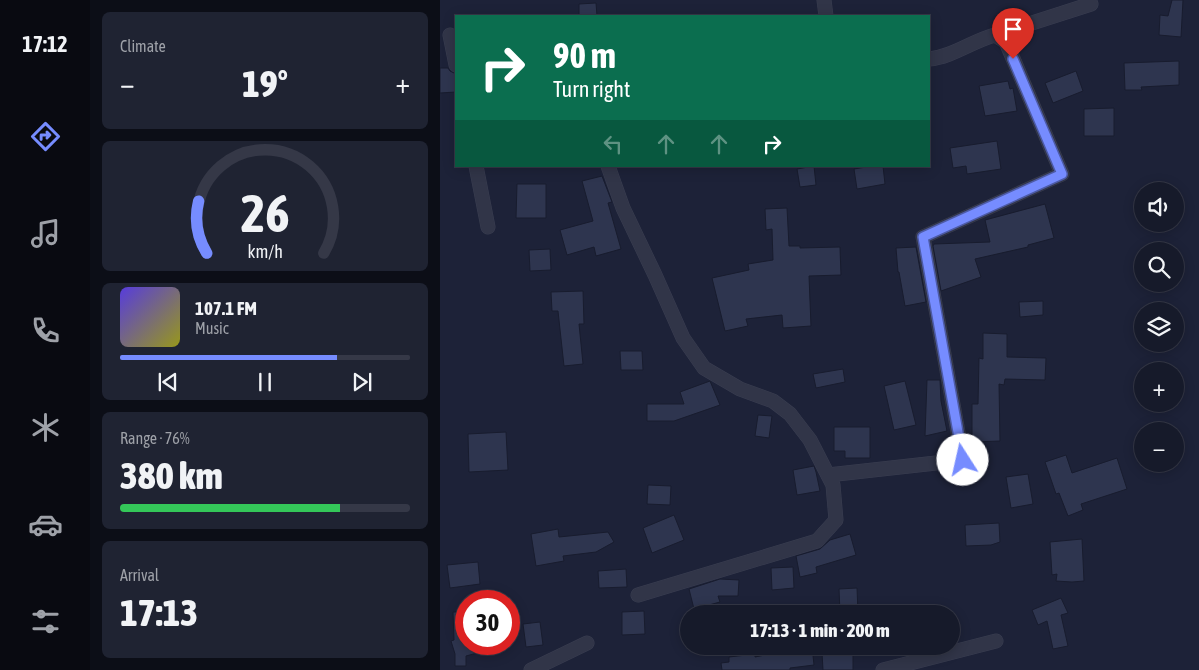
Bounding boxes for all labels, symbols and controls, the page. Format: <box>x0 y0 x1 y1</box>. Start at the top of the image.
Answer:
pin <box>992 8 1034 59</box>
icon: arrive <box>999 15 1027 43</box>
text: 17:12 <box>22 31 68 57</box>
icon: right <box>470 35 535 100</box>
text: 90 m <box>553 35 616 75</box>
text: Climate <box>120 37 166 55</box>
text: 19° <box>242 62 288 105</box>
text: − <box>120 67 135 99</box>
text: + <box>395 67 410 99</box>
text: Turn right <box>553 76 630 102</box>
icon: directions <box>28 119 63 154</box>
icon: left <box>599 130 627 158</box>
icon: ahead <box>652 130 680 158</box>
icon: ahead <box>705 130 733 158</box>
icon: right <box>758 130 786 158</box>
map controls <box>1134 182 1184 472</box>
button: sound <box>1134 182 1184 232</box>
text: 26 <box>241 183 289 243</box>
icon: music <box>28 216 63 251</box>
text: km/h <box>247 241 283 262</box>
button: search <box>1134 242 1184 292</box>
text: 107.1 FM <box>195 297 257 319</box>
button: layers <box>1134 302 1184 352</box>
icon: phone <box>28 313 63 348</box>
text: Music <box>195 319 229 337</box>
button: + <box>1134 362 1184 412</box>
icon: previous <box>154 368 182 396</box>
icon: pause <box>251 368 279 396</box>
icon: next <box>348 368 376 396</box>
icon: climate <box>28 410 63 445</box>
button: − <box>1134 422 1184 472</box>
text: Range · 76% <box>120 429 190 447</box>
position arrow <box>936 433 988 485</box>
text: 380 km <box>120 454 223 497</box>
icon: car <box>28 507 63 542</box>
text: Arrival <box>120 566 159 584</box>
speed limit sign: 30 <box>455 590 520 655</box>
text: 17:13 <box>120 591 198 634</box>
icon: filters <box>28 604 63 639</box>
text: 17:13 · 1 min · 200 m <box>750 619 890 641</box>

